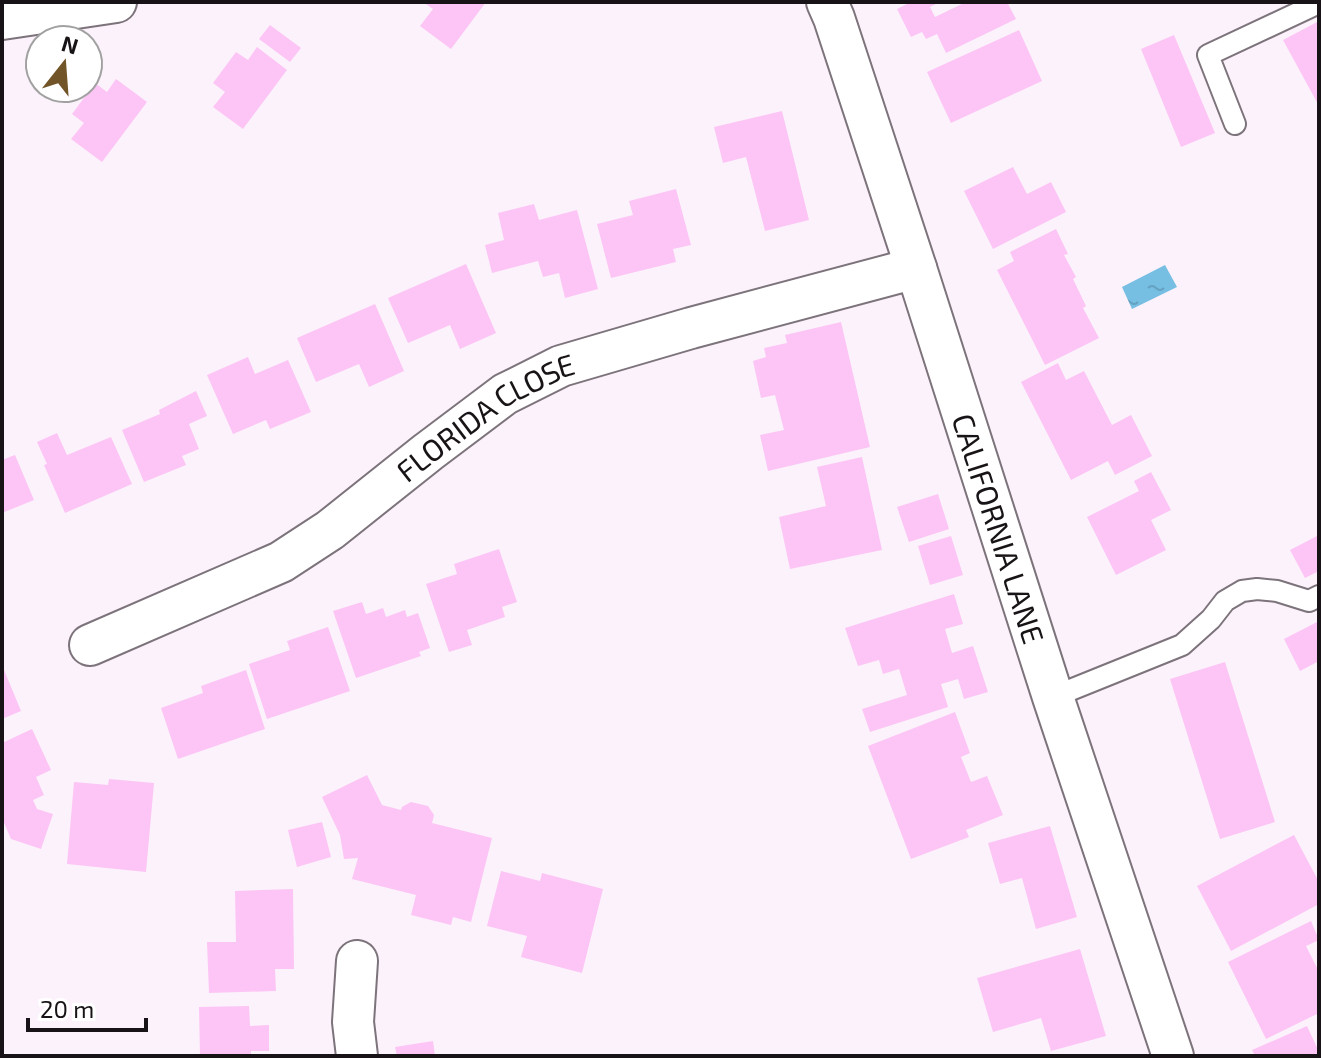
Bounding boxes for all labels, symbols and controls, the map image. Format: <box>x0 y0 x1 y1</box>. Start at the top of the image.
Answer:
north arrow <box>24 24 104 104</box>
text: N <box>59 29 82 59</box>
street label: FLORIDA CLOSE <box>389 345 578 488</box>
street label: CALIFORNIA LANE <box>946 409 1053 648</box>
scale bar <box>28 982 146 1032</box>
text: 20 m <box>40 994 94 1023</box>

